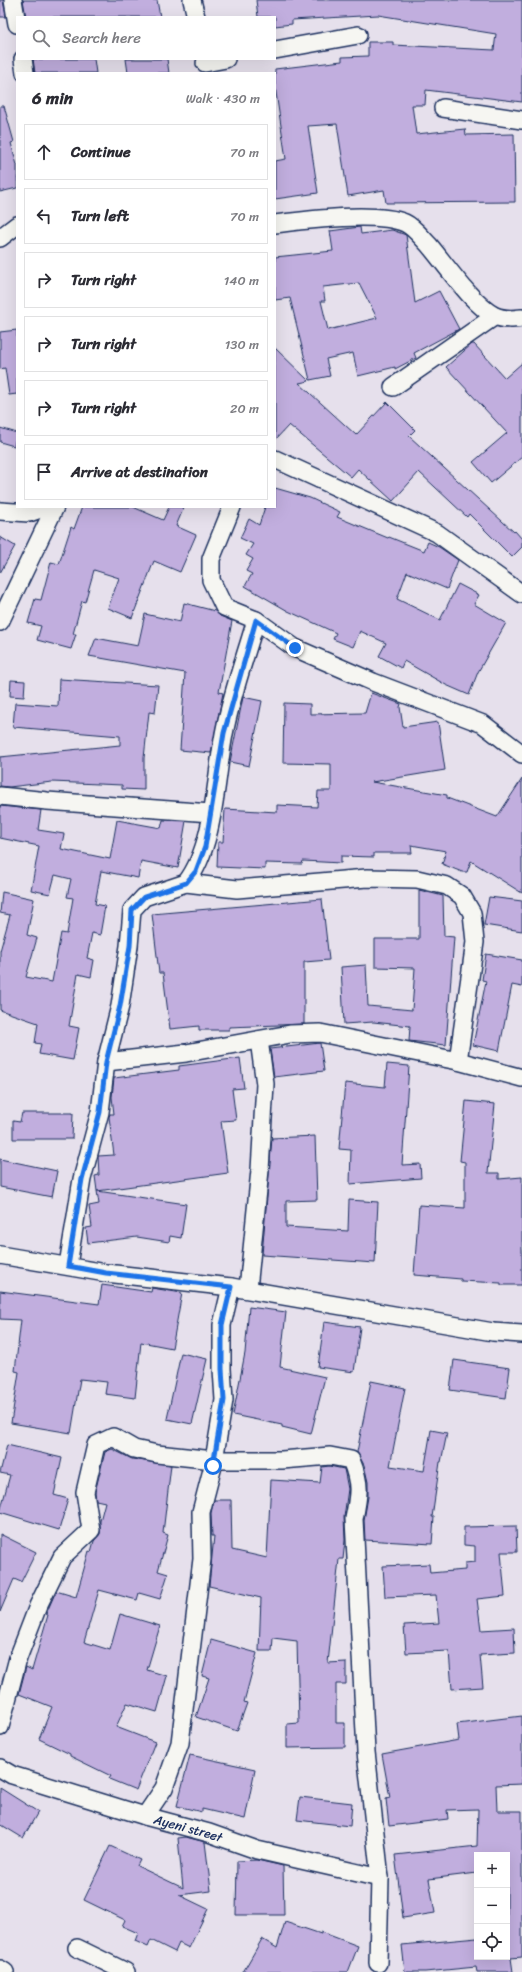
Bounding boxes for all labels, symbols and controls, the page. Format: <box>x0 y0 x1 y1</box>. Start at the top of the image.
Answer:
search box <box>16 16 276 60</box>
text: Search here <box>62 25 141 51</box>
icon: search <box>30 27 52 49</box>
text: 6 min <box>32 83 73 113</box>
text: Walk · 430 m <box>186 87 260 110</box>
text: Continue <box>71 139 131 165</box>
icon: ahead <box>33 141 55 163</box>
text: 70 m <box>230 141 259 164</box>
text: Turn left <box>71 203 129 229</box>
icon: left <box>33 205 55 227</box>
text: 70 m <box>230 205 259 228</box>
text: Turn right <box>71 267 136 293</box>
icon: right <box>33 269 55 291</box>
text: 140 m <box>224 269 259 292</box>
text: Turn right <box>71 331 136 357</box>
icon: right <box>33 333 55 355</box>
text: 130 m <box>225 333 259 356</box>
text: Turn right <box>71 395 136 421</box>
icon: right <box>33 397 55 419</box>
text: 20 m <box>230 397 259 420</box>
text: Arrive at destination <box>71 459 208 485</box>
icon: arrive <box>33 461 55 483</box>
route end <box>286 639 304 657</box>
route start <box>204 1457 222 1475</box>
street label: Ayeni street <box>150 1807 227 1849</box>
map controls <box>474 1852 510 1960</box>
button: + <box>474 1852 510 1888</box>
button: − <box>474 1888 510 1924</box>
button: locate <box>474 1924 510 1960</box>

